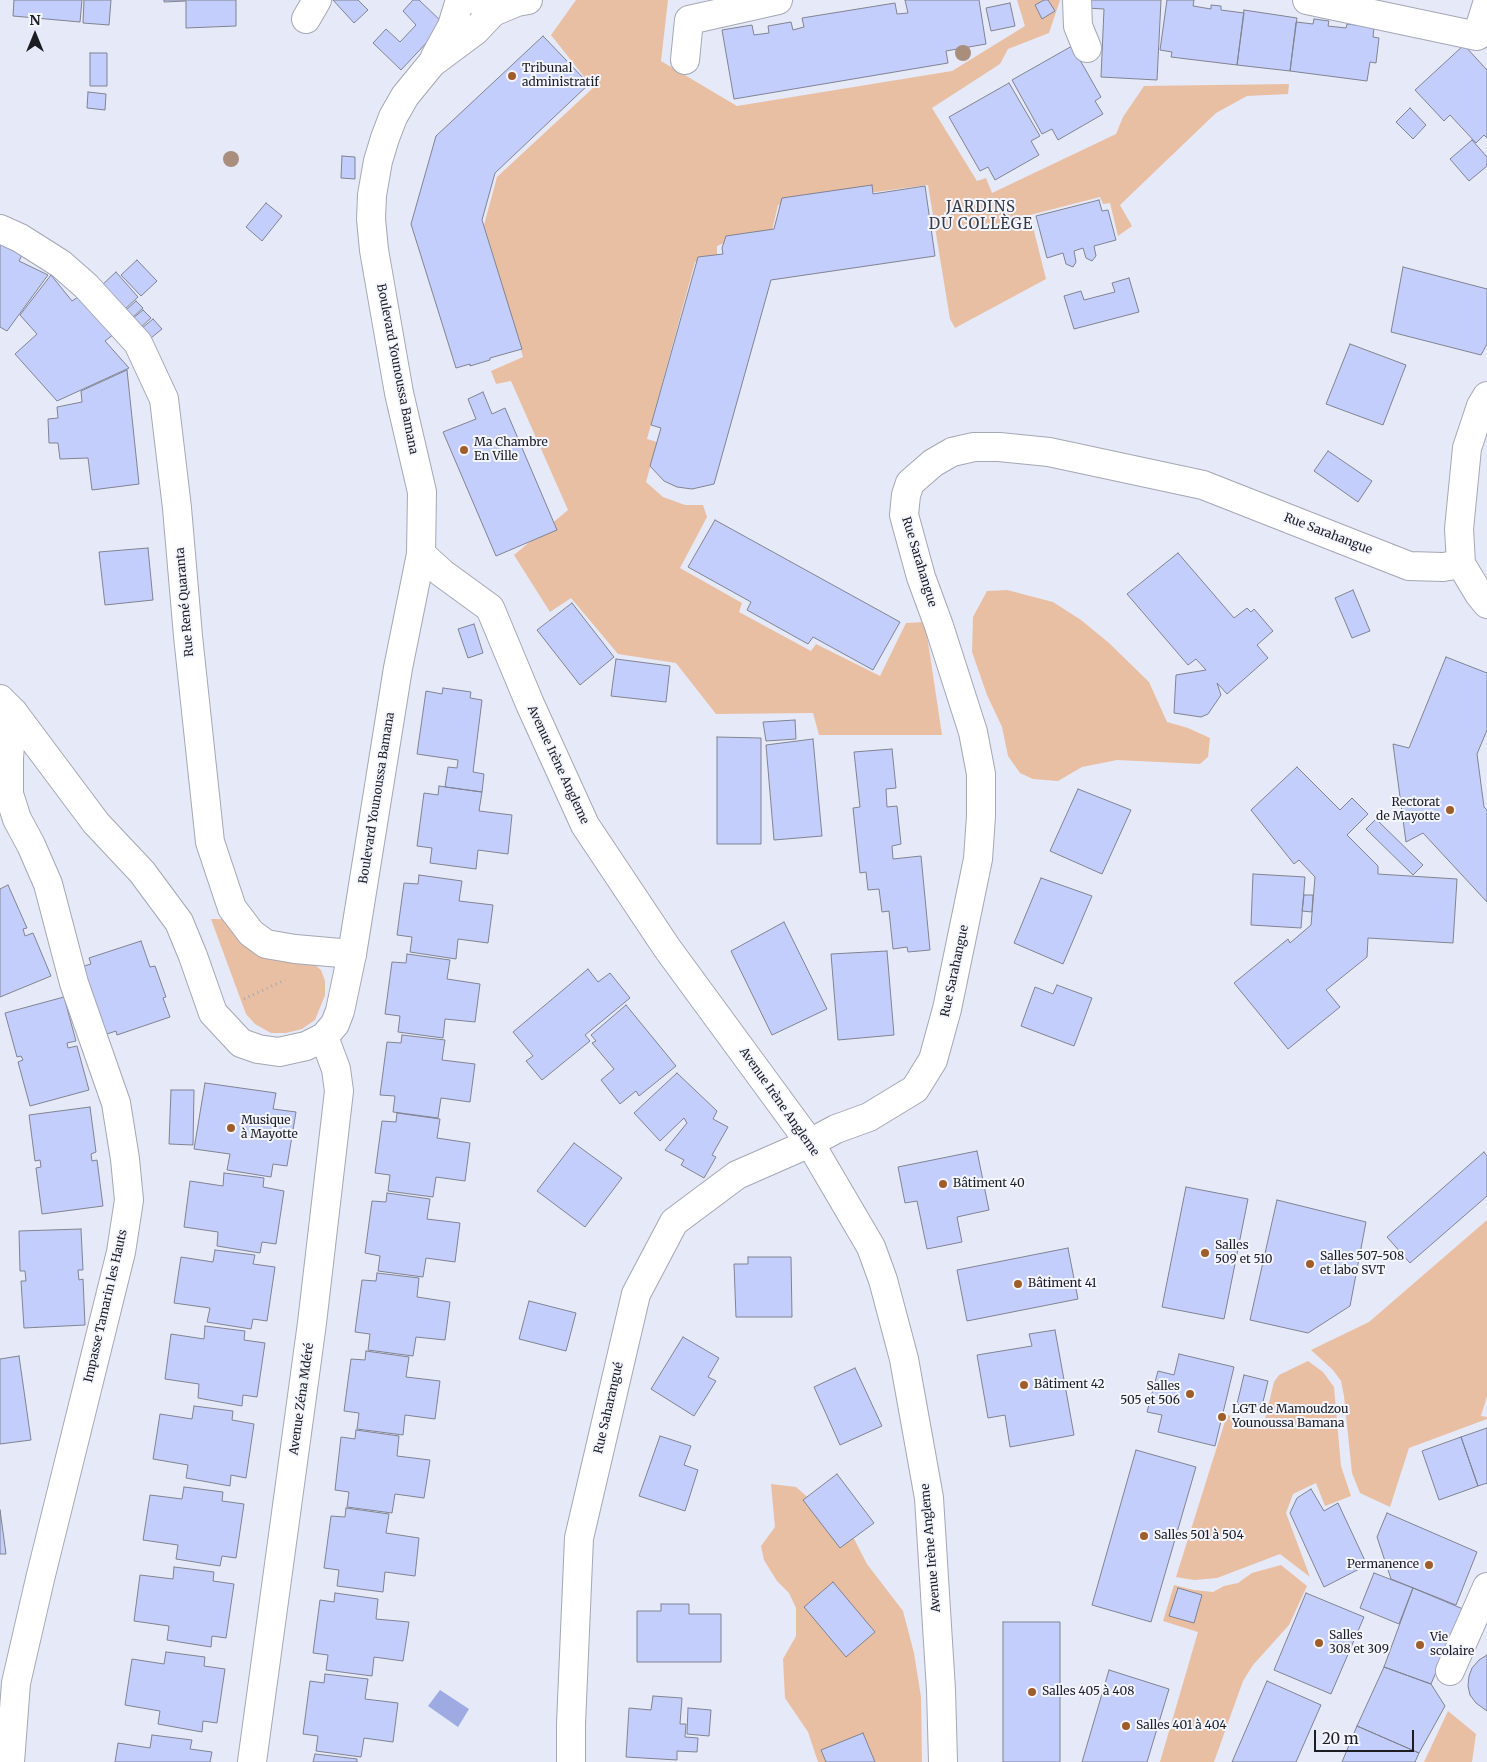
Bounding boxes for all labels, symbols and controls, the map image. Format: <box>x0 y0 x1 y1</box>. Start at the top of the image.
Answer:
north arrow <box>10 10 60 60</box>
text: N <box>29 11 41 29</box>
place label: Tribunal administratif <box>522 62 599 90</box>
marker: Tribunal administratif <box>506 70 518 82</box>
district label: JARDINS DU COLLÈGE <box>928 199 1034 234</box>
street label: Boulevard Younoussa Bamana <box>373 282 421 456</box>
place label: Ma Chambre En Ville <box>474 436 548 464</box>
marker: Ma Chambre En Ville <box>458 444 470 456</box>
street label: Rue Sarahangue <box>1282 511 1374 557</box>
street label: Rue Sarahangue <box>898 515 940 609</box>
street label: Rue René Quaranta <box>173 547 197 657</box>
street label: Avenue Irène Angleme <box>524 703 592 827</box>
street label: Boulevard Younoussa Bamana <box>356 711 398 885</box>
place label: Rectorat de Mayotte <box>1376 796 1440 824</box>
marker: Rectorat de Mayotte <box>1444 804 1456 816</box>
street label: Rue Sarahangue <box>938 924 972 1018</box>
street label: Avenue Irène Angleme <box>736 1045 822 1159</box>
place label: Musique à Mayotte <box>241 1114 298 1142</box>
marker: Musique à Mayotte <box>225 1122 237 1134</box>
place label: Bâtiment 40 <box>953 1177 1025 1191</box>
marker: Bâtiment 40 <box>937 1178 949 1190</box>
street label: Impasse Tamarin les Hauts <box>81 1228 131 1384</box>
place label: Salles 509 et 510 <box>1215 1239 1272 1267</box>
marker: Salles 509 et 510 <box>1199 1247 1211 1259</box>
place label: Salles 507-508 et labo SVT <box>1320 1250 1404 1278</box>
marker: Salles 507-508 et labo SVT <box>1304 1258 1316 1270</box>
place label: Bâtiment 41 <box>1028 1277 1097 1291</box>
marker: Bâtiment 41 <box>1012 1278 1024 1290</box>
street label: Avenue Zéna Mdéré <box>287 1342 317 1456</box>
street label: Rue Saharangué <box>591 1361 627 1455</box>
place label: Bâtiment 42 <box>1034 1378 1105 1392</box>
marker: Bâtiment 42 <box>1018 1379 1030 1391</box>
place label: Salles 505 et 506 <box>1120 1380 1180 1408</box>
marker: Salles 505 et 506 <box>1184 1388 1196 1400</box>
place label: LGT de Mamoudzou Younoussa Bamana <box>1232 1403 1349 1431</box>
marker: LGT de Mamoudzou Younoussa Bamana <box>1216 1411 1228 1423</box>
street label: Avenue Irène Angleme <box>918 1483 944 1613</box>
place label: Salles 501 à 504 <box>1154 1529 1244 1543</box>
marker: Salles 501 à 504 <box>1138 1530 1150 1542</box>
place label: Permanence <box>1347 1558 1419 1572</box>
marker: Permanence <box>1423 1559 1435 1571</box>
place label: Salles 308 et 309 <box>1329 1629 1389 1657</box>
place label: Vie scolaire <box>1430 1631 1474 1659</box>
marker: Salles 308 et 309 <box>1313 1637 1325 1649</box>
marker: Vie scolaire <box>1414 1639 1426 1651</box>
place label: Salles 405 à 408 <box>1042 1685 1134 1699</box>
marker: Salles 405 à 408 <box>1026 1686 1038 1698</box>
place label: Salles 401 à 404 <box>1136 1719 1227 1733</box>
marker: Salles 401 à 404 <box>1120 1720 1132 1732</box>
scale bar <box>1317 1720 1417 1752</box>
text: 20 m <box>1322 1729 1359 1748</box>

